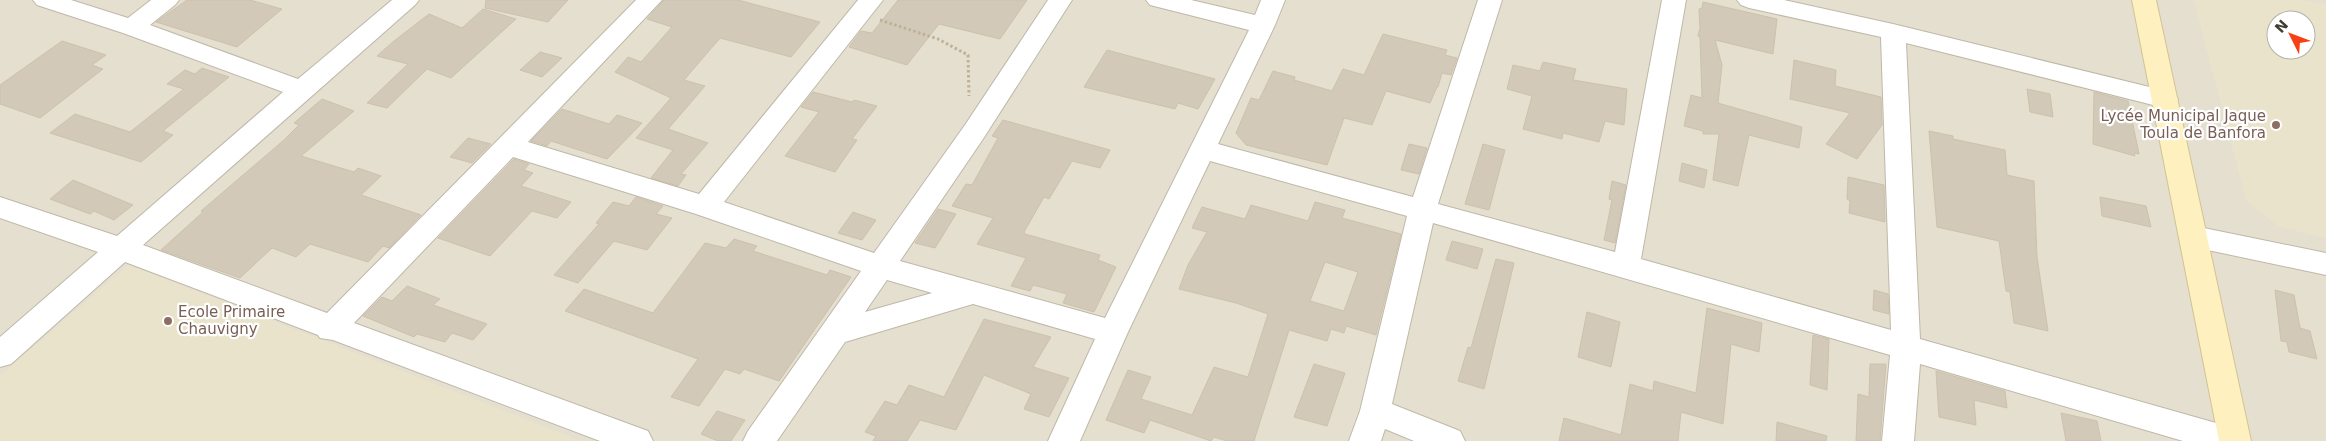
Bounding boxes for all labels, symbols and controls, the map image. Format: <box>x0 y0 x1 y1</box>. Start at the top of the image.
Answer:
north arrow <box>2266 10 2316 60</box>
text: N <box>2271 17 2291 36</box>
place label: Lycée Municipal Jaque Toula de Banfora <box>2101 107 2266 142</box>
marker: Lycée Municipal Jaque Toula de Banfora <box>2270 119 2282 131</box>
place label: Ecole Primaire Chauvigny <box>178 303 285 338</box>
marker: Ecole Primaire Chauvigny <box>162 315 174 327</box>

